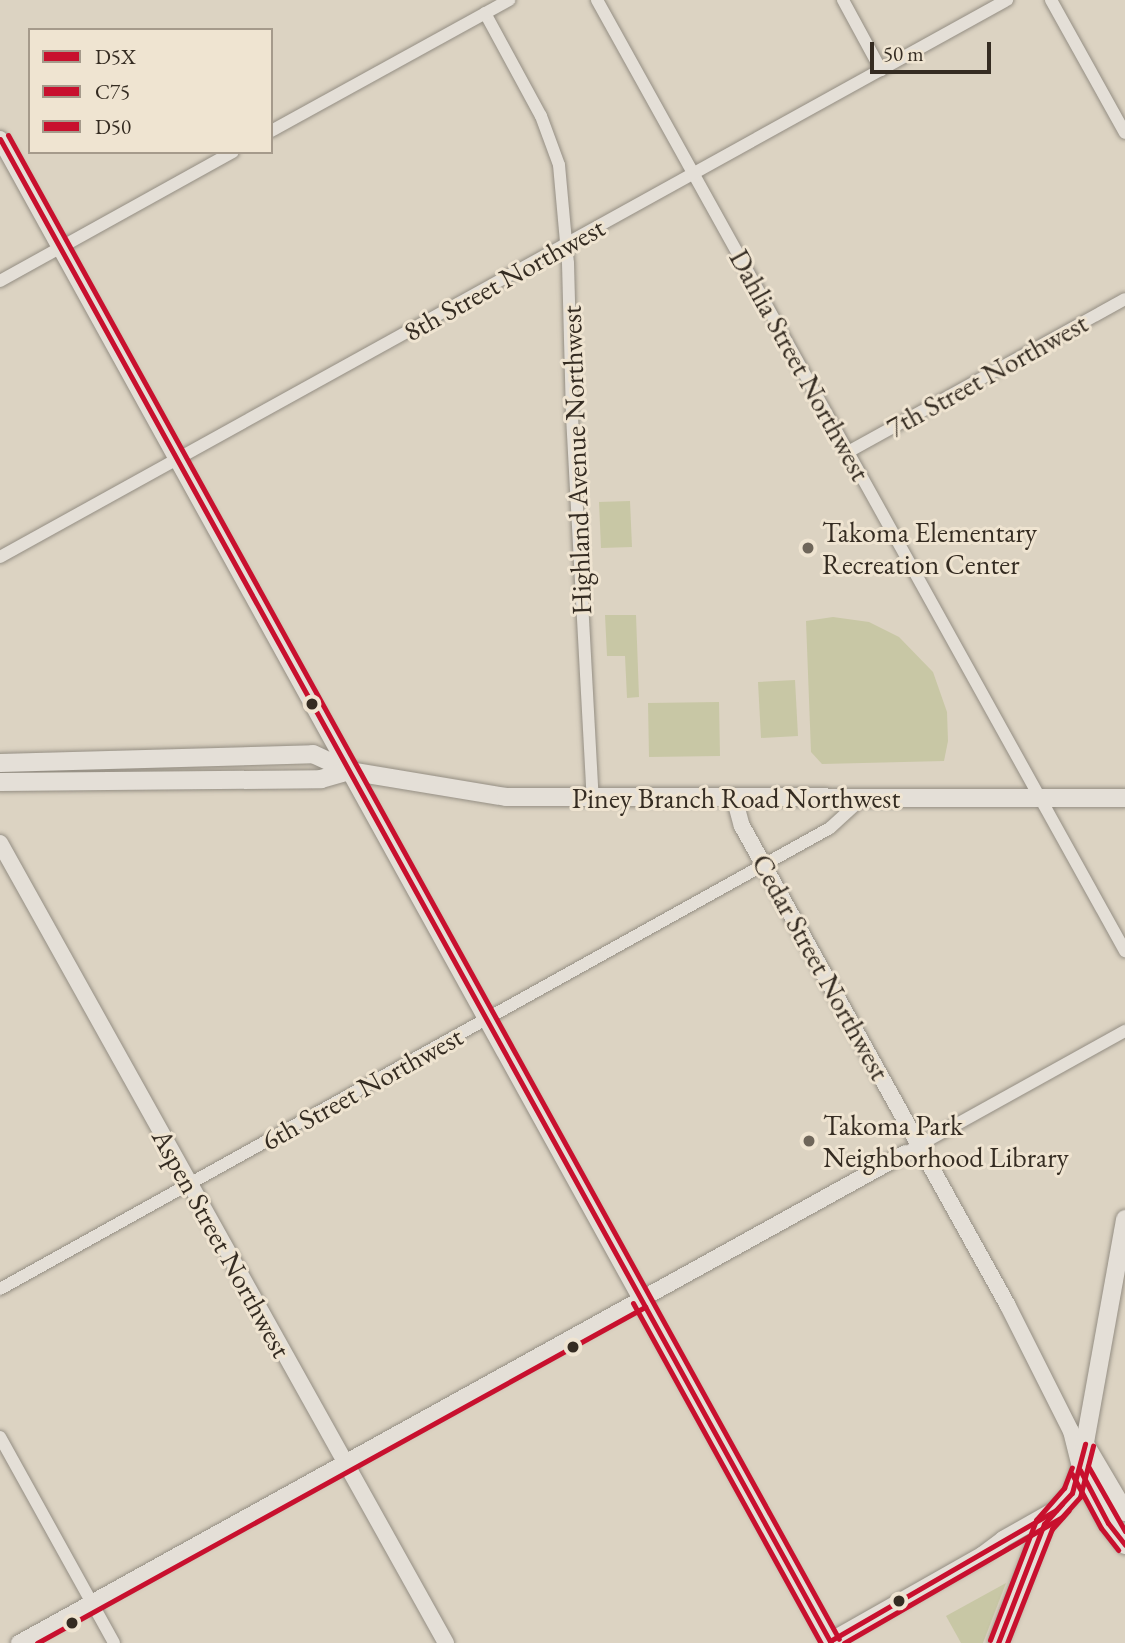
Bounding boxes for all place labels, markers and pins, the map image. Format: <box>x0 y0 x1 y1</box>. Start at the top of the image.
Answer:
place label: Takoma Elementary Recreation Center <box>822 515 1037 581</box>
marker: Takoma Elementary Recreation Center <box>800 540 816 556</box>
unlabelled marker <box>305 697 319 711</box>
place label: Takoma Park Neighborhood Library <box>823 1108 1069 1174</box>
marker: Takoma Park Neighborhood Library <box>801 1133 817 1149</box>
unlabelled marker <box>566 1340 580 1354</box>
unlabelled marker <box>892 1594 906 1608</box>
unlabelled marker <box>65 1616 79 1630</box>

